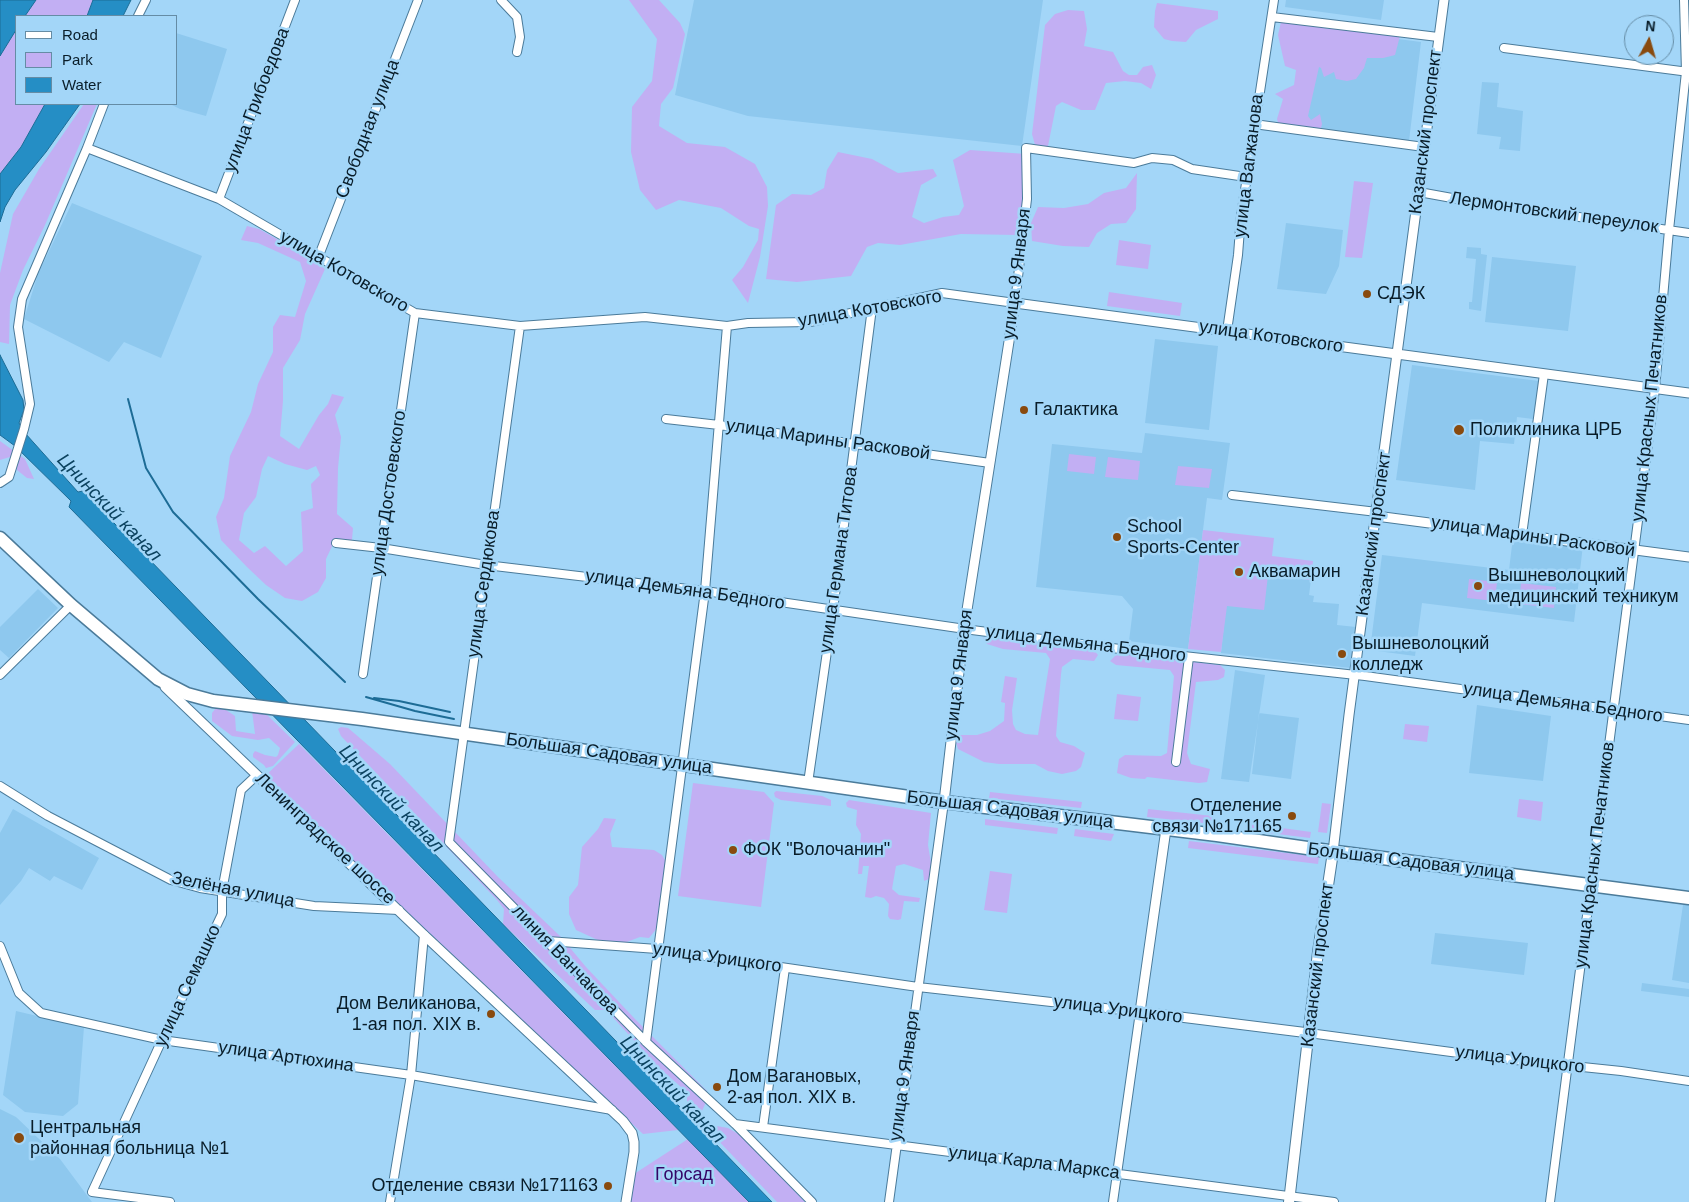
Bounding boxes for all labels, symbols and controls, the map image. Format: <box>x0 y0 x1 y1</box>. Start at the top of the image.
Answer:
legend <box>15 15 178 105</box>
north arrow <box>1624 15 1674 65</box>
text: N <box>1645 18 1656 35</box>
street label: улица Грибоедова <box>219 25 295 175</box>
text: Road <box>62 26 98 43</box>
street label: Казанский проспект <box>1405 49 1447 215</box>
text: Park <box>62 51 93 68</box>
street label: Свободная улица <box>332 57 404 201</box>
text: Water <box>62 76 101 93</box>
street label: улица Вагжанова <box>1229 93 1269 239</box>
street label: Лермонтовский переулок <box>1448 188 1660 238</box>
street label: улица 9 Января <box>998 207 1036 341</box>
street label: улица Котовского <box>276 226 412 318</box>
place label: СДЭК <box>1377 283 1425 305</box>
street label: улица Котовского <box>797 286 943 332</box>
marker: СДЭК <box>1361 288 1373 300</box>
street label: улица Красных Печатников <box>1627 293 1673 523</box>
street label: улица Котовского <box>1198 316 1344 358</box>
place label: Галактика <box>1034 399 1118 421</box>
marker: Галактика <box>1018 404 1030 416</box>
street label: улица Достоевского <box>367 409 411 577</box>
street label: улица Марины Расковой <box>725 415 931 465</box>
place label: Поликлиника ЦРБ <box>1470 419 1622 441</box>
marker: Поликлиника ЦРБ <box>1452 423 1466 437</box>
water label: Цнинский канал <box>52 449 166 567</box>
street label: Казанский проспект <box>1352 451 1396 617</box>
street label: улица Германа Титова <box>815 465 863 655</box>
street label: улица Сердюкова <box>463 509 505 659</box>
street label: улица Марины Расковой <box>1430 512 1636 562</box>
place label: School Sports-Center <box>1127 516 1239 558</box>
marker: School Sports-Center <box>1111 531 1123 543</box>
place label: Аквамарин <box>1249 561 1341 583</box>
street label: улица Демьяна Бедного <box>584 565 786 615</box>
place label: Вышневолоцкий медицинский техникум <box>1488 565 1679 608</box>
marker: Аквамарин <box>1233 566 1245 578</box>
marker: Вышневолоцкий медицинский техникум <box>1472 580 1484 592</box>
street label: улица 9 Января <box>940 608 978 742</box>
street label: улица Демьяна Бедного <box>985 621 1187 667</box>
place label: Вышневолоцкий колледж <box>1352 633 1489 676</box>
marker: Вышневолоцкий колледж <box>1336 648 1348 660</box>
street label: улица Демьяна Бедного <box>1462 678 1664 728</box>
street label: Большая Садовая улица <box>505 729 713 779</box>
water label: Цнинский канал <box>334 740 448 858</box>
street label: улица Красных Печатников <box>1570 740 1620 970</box>
street label: Ленинградское шоссе <box>251 769 399 909</box>
street label: Большая Садовая улица <box>906 787 1114 833</box>
place label: Отделение связи №171165 <box>1153 795 1282 838</box>
marker: Отделение связи №171165 <box>1286 810 1298 822</box>
place label: ФОК "Волочанин" <box>743 839 890 861</box>
street label: Большая Садовая улица <box>1307 839 1515 885</box>
marker: ФОК "Волочанин" <box>727 844 739 856</box>
street label: Зелёная улица <box>170 867 296 913</box>
street label: Казанский проспект <box>1297 882 1339 1048</box>
street label: линия Ванчакова <box>507 901 623 1019</box>
street label: улица Семашко <box>150 921 226 1051</box>
street label: улица Урицкого <box>651 938 783 978</box>
street label: улица Урицкого <box>1052 991 1184 1029</box>
place label: Дом Великанова, 1-ая пол. XIX в. <box>337 993 481 1036</box>
marker: Дом Великанова, 1-ая пол. XIX в. <box>485 1008 497 1020</box>
street label: улица 9 Января <box>885 1009 925 1143</box>
water label: Цнинский канал <box>615 1031 729 1149</box>
street label: улица Артюхина <box>217 1037 355 1077</box>
street label: улица Урицкого <box>1454 1041 1586 1079</box>
place label: Дом Вагановых, 2-ая пол. XIX в. <box>727 1066 861 1108</box>
marker: Дом Вагановых, 2-ая пол. XIX в. <box>711 1081 723 1093</box>
place label: Центральная районная больница №1 <box>30 1117 229 1160</box>
marker: Центральная районная больница №1 <box>12 1131 26 1145</box>
street label: улица Карла Маркса <box>947 1142 1121 1184</box>
park label: Горсад <box>655 1164 713 1186</box>
place label: Отделение связи №171163 <box>371 1175 598 1197</box>
marker: Отделение связи №171163 <box>602 1180 614 1192</box>

